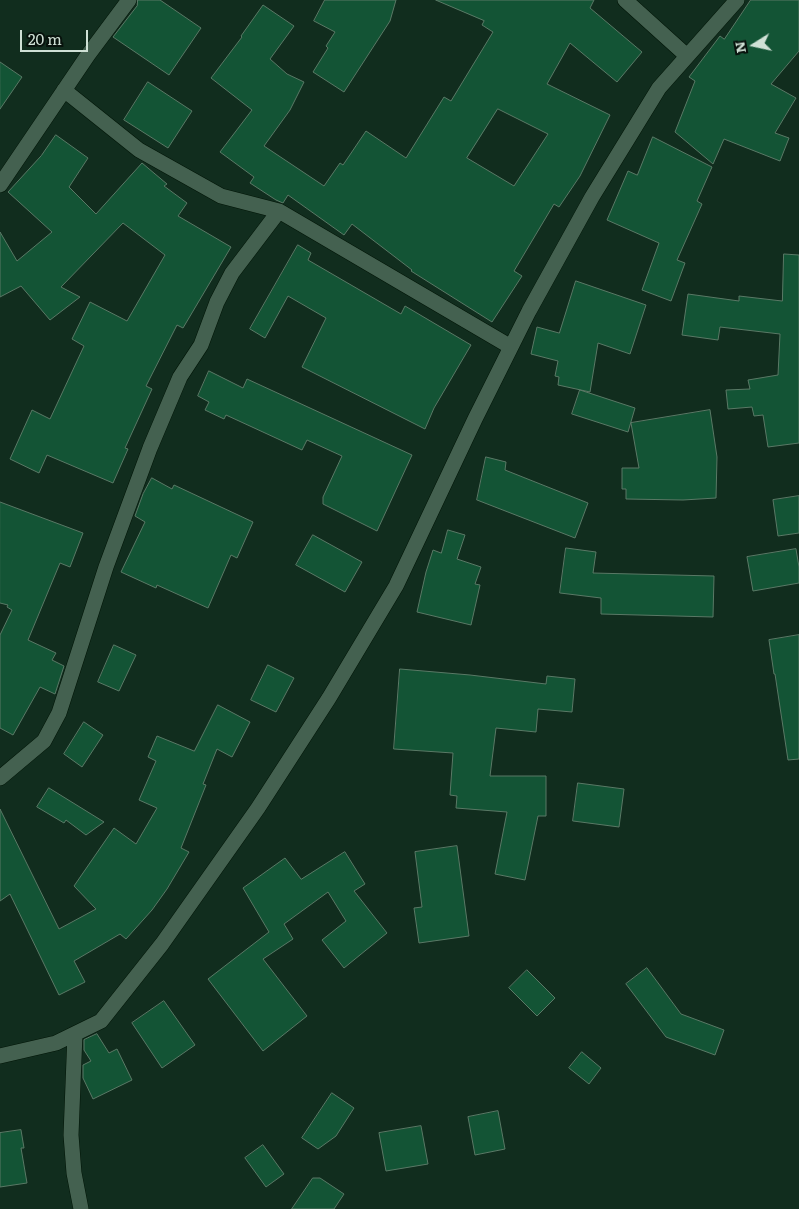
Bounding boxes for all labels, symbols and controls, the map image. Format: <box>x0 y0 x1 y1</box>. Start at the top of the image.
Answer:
scale bar <box>22 20 90 52</box>
north arrow <box>729 20 779 70</box>
text: 20 m <box>28 27 62 50</box>
text: N <box>728 40 750 55</box>

